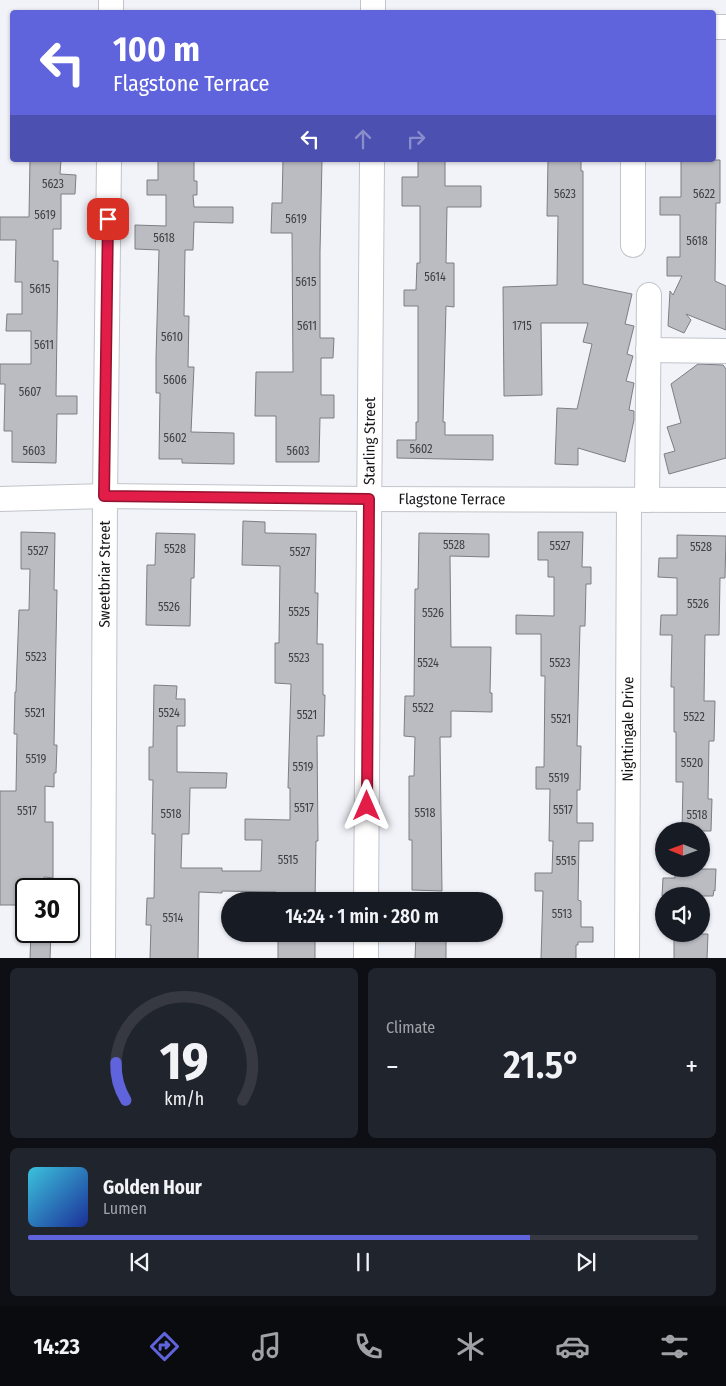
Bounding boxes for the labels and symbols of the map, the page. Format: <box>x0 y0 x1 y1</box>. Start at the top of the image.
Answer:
house number: 5623 <box>42 177 64 191</box>
house number: 5623 <box>554 187 576 201</box>
house number: 5622 <box>693 187 715 201</box>
pin <box>87 198 129 240</box>
house number: 5619 <box>34 208 56 222</box>
house number: 5619 <box>285 212 307 226</box>
house number: 5618 <box>153 231 175 245</box>
house number: 5618 <box>686 234 708 248</box>
house number: 5614 <box>424 270 446 284</box>
house number: 5615 <box>295 275 317 289</box>
house number: 5615 <box>29 282 51 296</box>
house number: 5611 <box>297 319 317 333</box>
house number: 1715 <box>512 319 532 333</box>
house number: 5610 <box>161 330 183 344</box>
house number: 5611 <box>34 338 54 352</box>
house number: 5606 <box>163 373 187 387</box>
house number: 5607 <box>19 385 41 399</box>
street label: Starling Street <box>360 397 379 485</box>
house number: 5602 <box>164 431 186 445</box>
house number: 5602 <box>410 442 432 456</box>
house number: 5603 <box>22 444 46 458</box>
house number: 5603 <box>286 444 310 458</box>
street label: Flagstone Terrace <box>399 490 505 508</box>
street label: Sweetbriar Street <box>95 520 114 628</box>
house number: 5528 <box>443 538 465 552</box>
house number: 5527 <box>550 539 571 553</box>
house number: 5528 <box>690 540 712 554</box>
house number: 5528 <box>164 542 186 556</box>
house number: 5527 <box>28 544 49 558</box>
house number: 5527 <box>290 545 311 559</box>
house number: 5526 <box>687 597 709 611</box>
house number: 5526 <box>158 600 180 614</box>
house number: 5525 <box>288 605 310 619</box>
house number: 5526 <box>422 606 444 620</box>
house number: 5523 <box>25 650 47 664</box>
house number: 5523 <box>288 651 310 665</box>
house number: 5524 <box>417 656 439 670</box>
house number: 5523 <box>549 656 571 670</box>
street label: Nightingale Drive <box>619 676 637 782</box>
house number: 5522 <box>412 701 434 715</box>
house number: 5521 <box>25 706 45 720</box>
house number: 5524 <box>158 706 180 720</box>
house number: 5521 <box>297 708 317 722</box>
house number: 5522 <box>683 710 705 724</box>
house number: 5521 <box>551 712 571 726</box>
house number: 5519 <box>26 752 47 766</box>
house number: 5520 <box>681 756 703 770</box>
house number: 5519 <box>293 760 314 774</box>
house number: 5519 <box>549 771 570 785</box>
position arrow <box>340 779 392 831</box>
house number: 5517 <box>294 801 314 815</box>
house number: 5517 <box>553 803 573 817</box>
house number: 5517 <box>17 804 37 818</box>
house number: 5518 <box>414 806 436 820</box>
house number: 5518 <box>160 807 182 821</box>
house number: 5518 <box>686 808 708 822</box>
north arrow <box>655 822 710 878</box>
house number: 5515 <box>278 853 299 867</box>
house number: 5515 <box>556 854 577 868</box>
speed limit sign: 30 <box>15 878 80 943</box>
house number: 5513 <box>552 907 572 921</box>
house number: 5514 <box>163 911 184 925</box>

